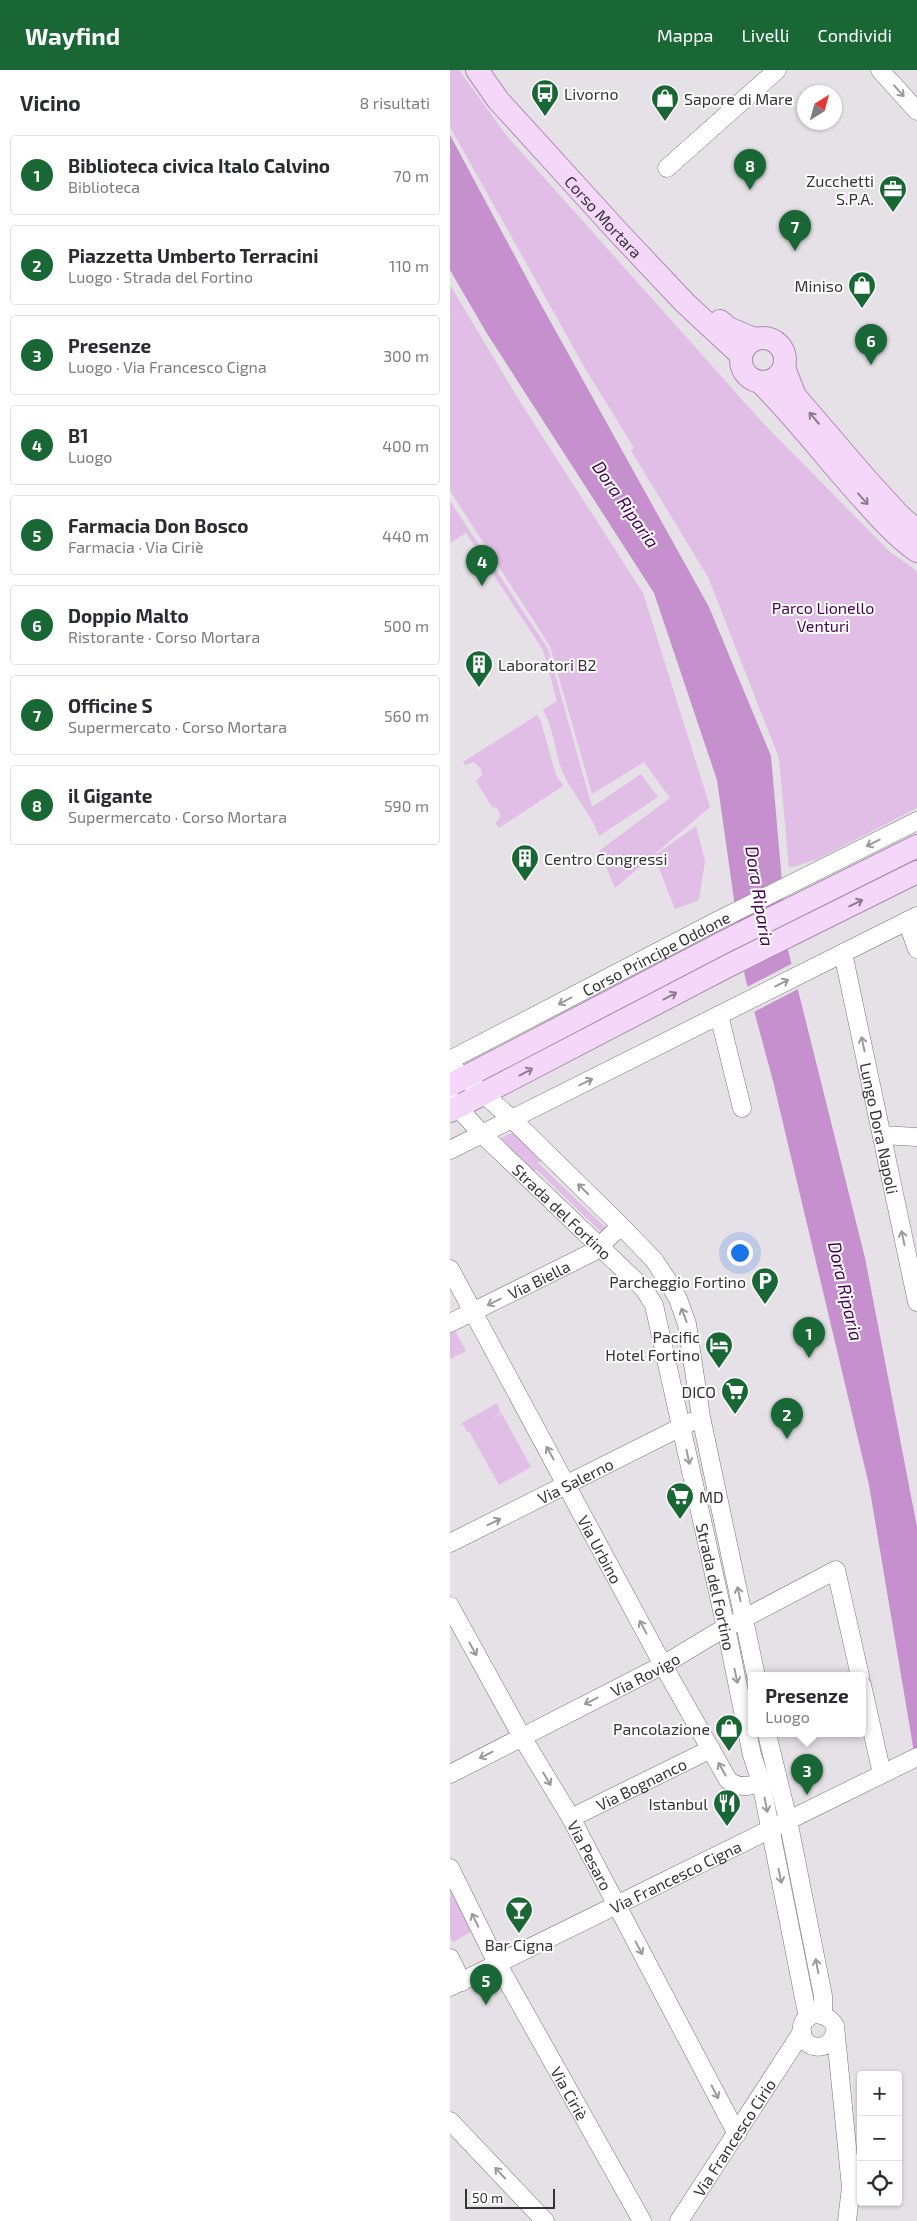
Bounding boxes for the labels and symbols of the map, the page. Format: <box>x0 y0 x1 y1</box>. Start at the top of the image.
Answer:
bus stop icon: Livorno <box>530 78 560 117</box>
shop icon: Sapore di Mare <box>650 83 680 122</box>
place label: Livorno <box>564 84 618 103</box>
one-way arrow <box>893 84 905 97</box>
north arrow <box>797 85 842 130</box>
place label: Sapore di Mare <box>684 89 793 108</box>
pin: 8 <box>734 149 766 190</box>
street label: Corso Mortara <box>561 171 647 261</box>
place label: Zucchetti S.P.A. <box>806 171 874 208</box>
office icon: Zucchetti S.P.A. <box>878 174 908 213</box>
pin: 7 <box>779 210 811 251</box>
shop icon: Miniso <box>847 270 877 309</box>
place label: Miniso <box>795 276 843 295</box>
pin: 6 <box>855 324 887 365</box>
one-way arrow <box>809 412 820 425</box>
water label: Dora Riparia <box>588 456 664 552</box>
one-way arrow <box>857 493 869 506</box>
pin: 4 <box>466 545 498 586</box>
park label: Parco Lionello Venturi <box>772 598 874 635</box>
building icon: Laboratori B2 <box>464 649 494 688</box>
place label: Laboratori B2 <box>498 655 596 674</box>
one-way arrow <box>866 838 881 848</box>
building icon: Centro Congressi <box>510 843 540 882</box>
water label: Dora Riparia <box>741 844 779 948</box>
place label: Centro Congressi <box>544 849 667 868</box>
one-way arrow <box>848 897 863 907</box>
street label: Corso Principe Oddone <box>579 907 733 999</box>
one-way arrow <box>774 978 789 987</box>
one-way arrow <box>662 991 677 1001</box>
one-way arrow <box>558 997 573 1006</box>
one-way arrow <box>858 1037 867 1053</box>
street label: Lungo Dora Napoli <box>857 1061 903 1196</box>
one-way arrow <box>518 1067 533 1076</box>
one-way arrow <box>578 1077 593 1086</box>
street label: Strada del Fortino <box>509 1159 616 1263</box>
one-way arrow <box>577 1183 590 1195</box>
one-way arrow <box>898 1230 908 1246</box>
water label: Dora Riparia <box>824 1239 868 1343</box>
your location <box>727 1240 753 1266</box>
street label: Via Biella <box>504 1256 573 1302</box>
parking icon: Parcheggio Fortino <box>750 1266 780 1305</box>
place label: Parcheggio Fortino <box>609 1272 746 1291</box>
one-way arrow <box>486 1297 501 1307</box>
one-way arrow <box>678 1308 688 1323</box>
pin: 1 <box>793 1317 825 1358</box>
place label: Pacific Hotel Fortino <box>605 1327 700 1364</box>
hotel icon: Pacific Hotel Fortino <box>704 1330 734 1369</box>
supermarket icon: DICO <box>720 1376 750 1415</box>
place label: DICO <box>682 1382 716 1401</box>
pin: 2 <box>771 1398 803 1439</box>
one-way arrow <box>545 1446 555 1460</box>
one-way arrow <box>684 1448 693 1464</box>
street label: Via Salerno <box>534 1453 616 1507</box>
supermarket icon: MD <box>665 1481 695 1520</box>
place label: MD <box>699 1487 724 1506</box>
street label: Via Urbino <box>575 1512 627 1586</box>
one-way arrow <box>486 1516 501 1526</box>
street label: Strada del Fortino <box>693 1521 740 1652</box>
one-way arrow <box>734 1587 743 1603</box>
one-way arrow <box>638 1620 647 1635</box>
one-way arrow <box>469 1642 479 1656</box>
street label: Via Rovigo <box>607 1648 683 1700</box>
one-way arrow <box>731 1667 741 1683</box>
one-way arrow <box>584 1697 599 1706</box>
shop icon: Pancolazione <box>714 1713 744 1752</box>
place label: Pancolazione <box>613 1719 710 1738</box>
one-way arrow <box>479 1751 494 1760</box>
street label: Via Bognanco <box>593 1753 689 1814</box>
pin: 3 <box>791 1754 823 1795</box>
one-way arrow <box>717 1762 727 1776</box>
one-way arrow <box>542 1771 552 1785</box>
restaurant icon: Istanbul <box>712 1788 742 1827</box>
place label: Istanbul <box>649 1794 708 1813</box>
one-way arrow <box>761 1797 771 1813</box>
street label: Via Pesaro <box>564 1817 617 1893</box>
street label: Via Francesco Cigna <box>606 1836 744 1916</box>
one-way arrow <box>776 1868 785 1884</box>
bar icon: Bar Cigna <box>504 1895 534 1934</box>
one-way arrow <box>470 1913 480 1928</box>
place label: Bar Cigna <box>485 1935 553 1954</box>
one-way arrow <box>634 1941 644 1955</box>
one-way arrow <box>812 1959 821 1975</box>
pin: 5 <box>470 1964 502 2005</box>
street label: Via Ciriè <box>548 2063 593 2123</box>
street label: Via Francesco Cirio <box>688 2075 779 2200</box>
one-way arrow <box>711 2084 720 2099</box>
one-way arrow <box>494 2167 506 2179</box>
scale bar <box>465 2186 555 2209</box>

